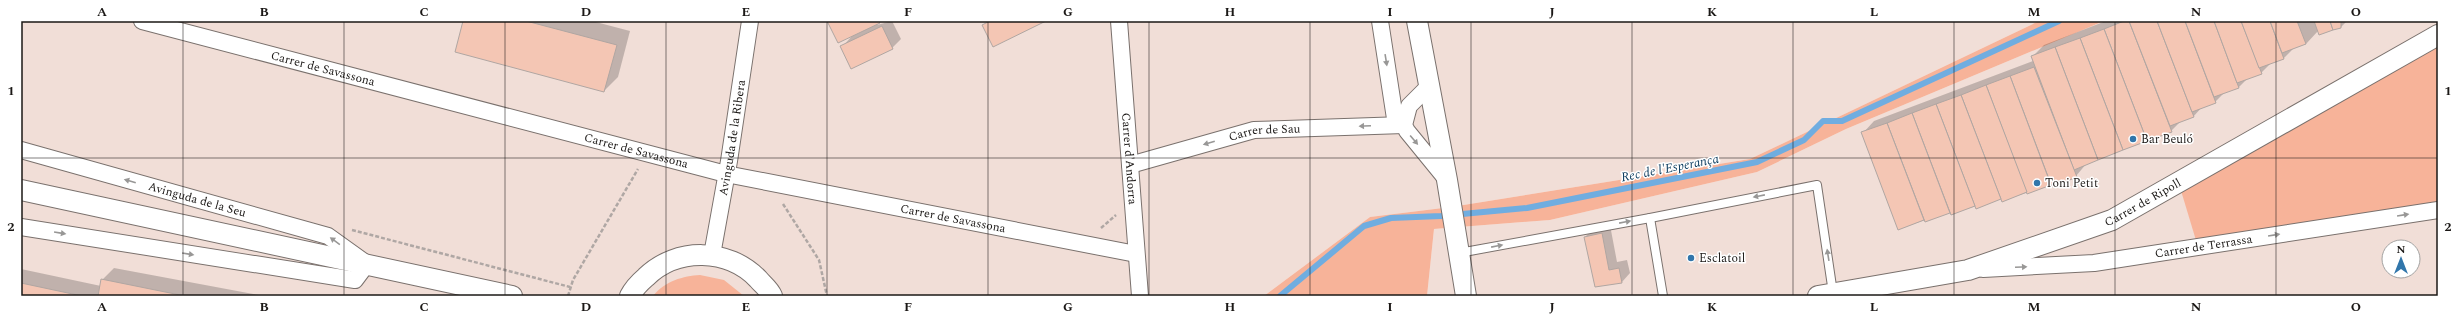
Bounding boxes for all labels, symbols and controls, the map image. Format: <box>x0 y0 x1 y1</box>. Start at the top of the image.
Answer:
text: A <box>97 2 107 22</box>
text: B <box>259 2 269 22</box>
text: C <box>419 2 429 22</box>
text: D <box>581 2 591 22</box>
text: E <box>742 2 751 22</box>
text: F <box>904 2 912 22</box>
text: G <box>1063 2 1073 22</box>
text: H <box>1225 2 1236 22</box>
text: I <box>1387 2 1393 22</box>
text: J <box>1549 2 1555 22</box>
text: K <box>1707 2 1717 22</box>
text: L <box>1870 2 1878 22</box>
text: M <box>2028 2 2041 22</box>
text: N <box>2191 2 2202 22</box>
text: O <box>2351 2 2361 22</box>
street label: Carrer de Savassona <box>269 46 377 91</box>
one-way arrow <box>1383 53 1389 66</box>
street label: Avinguda de la Ribera <box>713 78 751 197</box>
text: 1 <box>7 81 15 101</box>
text: 1 <box>2444 81 2452 101</box>
street label: Carrer d'Andorra <box>1117 112 1142 205</box>
street label: Carrer de Sau <box>1226 119 1301 146</box>
one-way arrow <box>1359 122 1371 129</box>
street label: Carrer de Savassona <box>582 128 691 173</box>
place label: Bar Beuló <box>2141 130 2193 149</box>
marker: Bar Beuló <box>2128 134 2138 144</box>
one-way arrow <box>1410 135 1419 145</box>
one-way arrow <box>1202 140 1214 146</box>
water label: Rec de l'Esperança <box>1619 149 1721 187</box>
street label: Carrer de Ripoll <box>2102 173 2185 231</box>
place label: Toni Petit <box>2045 174 2098 193</box>
street label: Avinguda de la Seu <box>146 177 249 222</box>
one-way arrow <box>124 178 136 184</box>
marker: Toni Petit <box>2032 178 2042 188</box>
one-way arrow <box>1752 194 1765 200</box>
street label: Carrer de Savassona <box>899 199 1007 238</box>
one-way arrow <box>2397 212 2409 218</box>
text: 2 <box>7 217 15 237</box>
text: 2 <box>2444 217 2452 237</box>
one-way arrow <box>1619 219 1631 225</box>
street label: Carrer de Terrassa <box>2154 229 2254 263</box>
one-way arrow <box>53 230 66 236</box>
one-way arrow <box>2268 232 2281 238</box>
one-way arrow <box>330 237 340 245</box>
north arrow <box>2381 239 2421 279</box>
text: N <box>2397 241 2406 258</box>
one-way arrow <box>1491 243 1503 249</box>
place label: Esclatoil <box>1699 249 1745 268</box>
one-way arrow <box>1824 249 1830 261</box>
one-way arrow <box>182 251 194 257</box>
marker: Esclatoil <box>1686 253 1696 263</box>
one-way arrow <box>2015 264 2027 271</box>
text: A <box>97 297 107 317</box>
text: B <box>259 297 269 317</box>
text: C <box>419 297 429 317</box>
text: D <box>581 297 591 317</box>
text: E <box>742 297 751 317</box>
text: F <box>904 297 912 317</box>
text: G <box>1063 297 1073 317</box>
text: H <box>1225 297 1236 317</box>
text: I <box>1387 297 1393 317</box>
text: J <box>1549 297 1555 317</box>
text: K <box>1707 297 1717 317</box>
text: L <box>1870 297 1878 317</box>
text: M <box>2028 297 2041 317</box>
text: N <box>2191 297 2202 317</box>
text: O <box>2351 297 2361 317</box>

